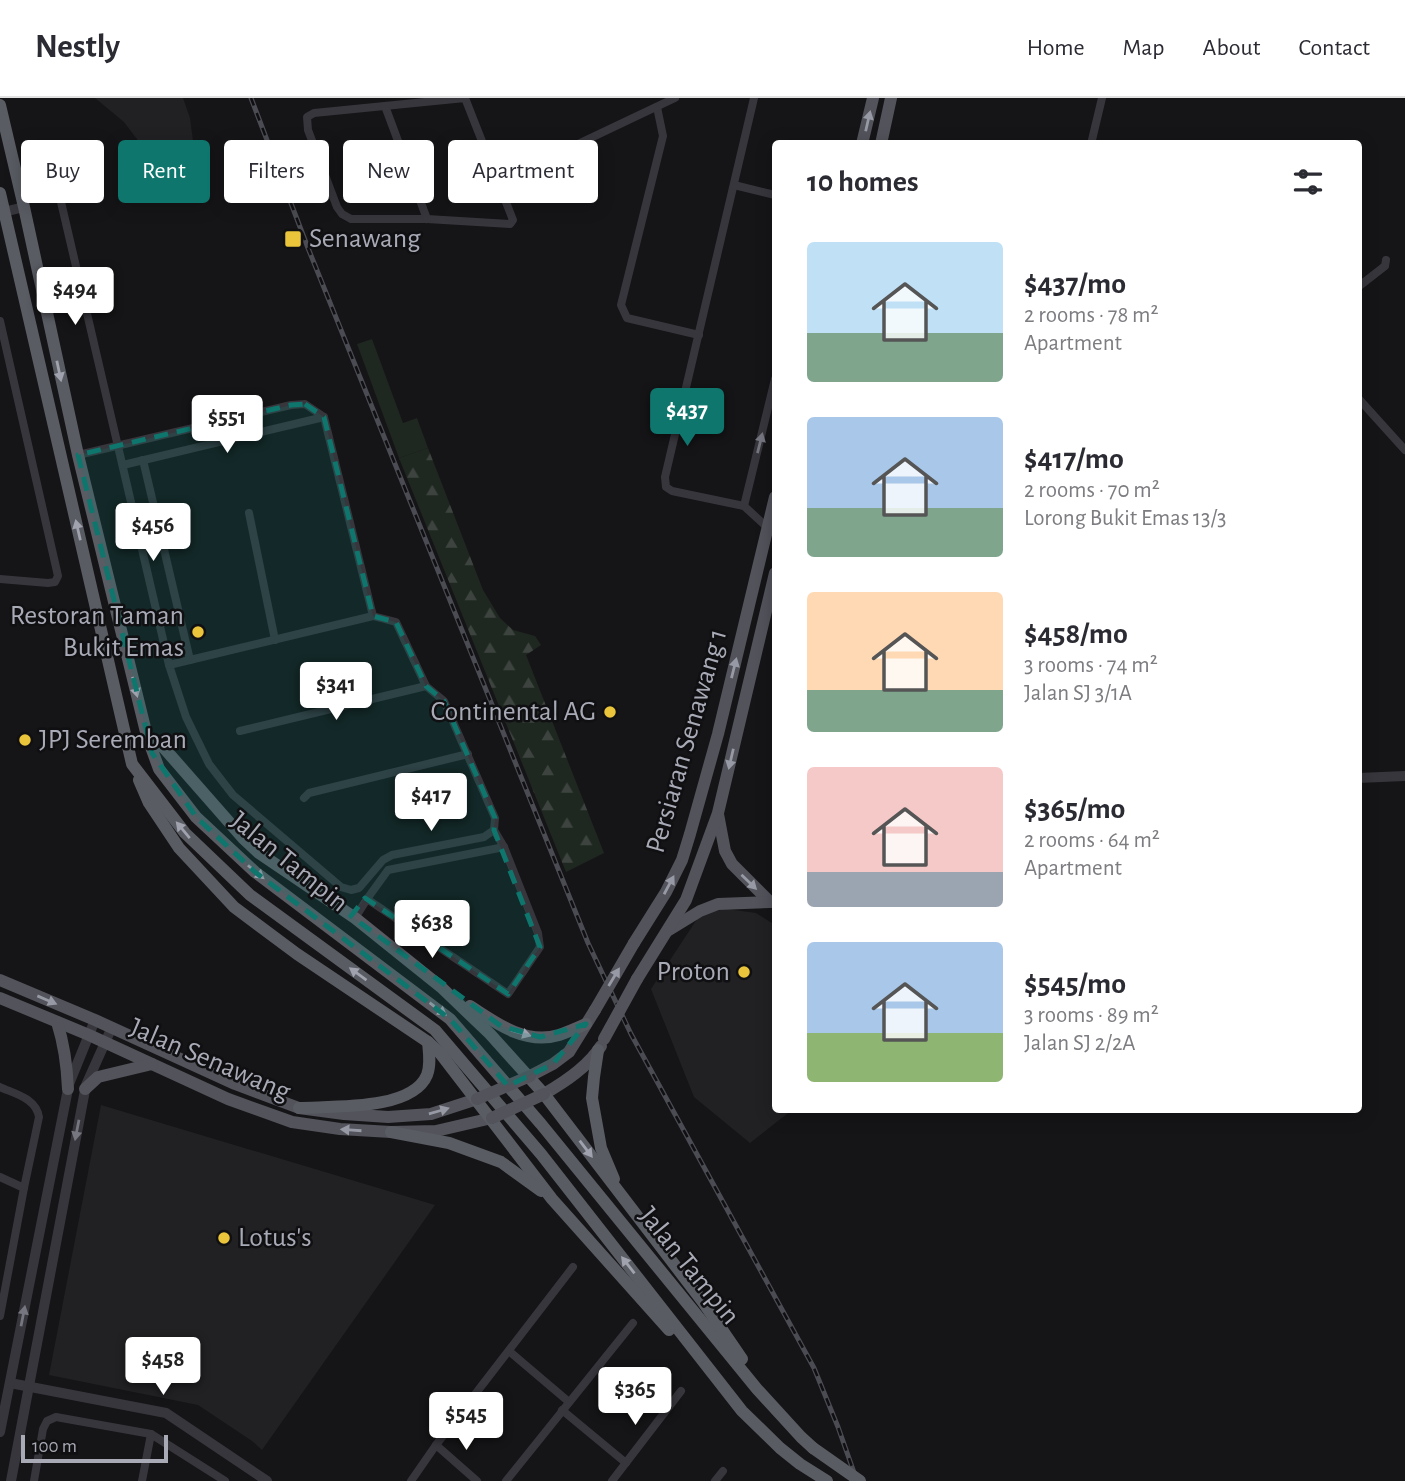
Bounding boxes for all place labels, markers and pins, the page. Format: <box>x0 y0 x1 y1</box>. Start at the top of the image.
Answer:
place label: Senawang <box>309 225 421 253</box>
marker: Senawang <box>283 229 303 249</box>
pin: $494 <box>34 268 116 327</box>
pin: $437 <box>646 388 728 448</box>
pin: $551 <box>186 396 268 455</box>
pin: $456 <box>112 504 194 563</box>
place label: Restoran Taman Bukit Emas <box>10 602 184 662</box>
marker: Restoran Taman Bukit Emas <box>190 624 206 640</box>
pin: $341 <box>295 662 377 722</box>
place label: Continental AG <box>431 698 596 726</box>
marker: Continental AG <box>602 704 618 720</box>
place label: JPJ Seremban <box>39 726 187 754</box>
marker: JPJ Seremban <box>17 732 33 748</box>
pin: $417 <box>390 774 472 833</box>
pin: $638 <box>391 900 473 960</box>
place label: Proton <box>657 958 730 986</box>
marker: Proton <box>736 964 752 980</box>
place label: Lotus's <box>238 1224 312 1252</box>
marker: Lotus's <box>216 1230 232 1246</box>
pin: $458 <box>122 1338 204 1397</box>
pin: $365 <box>594 1368 676 1427</box>
pin: $545 <box>425 1392 507 1452</box>

